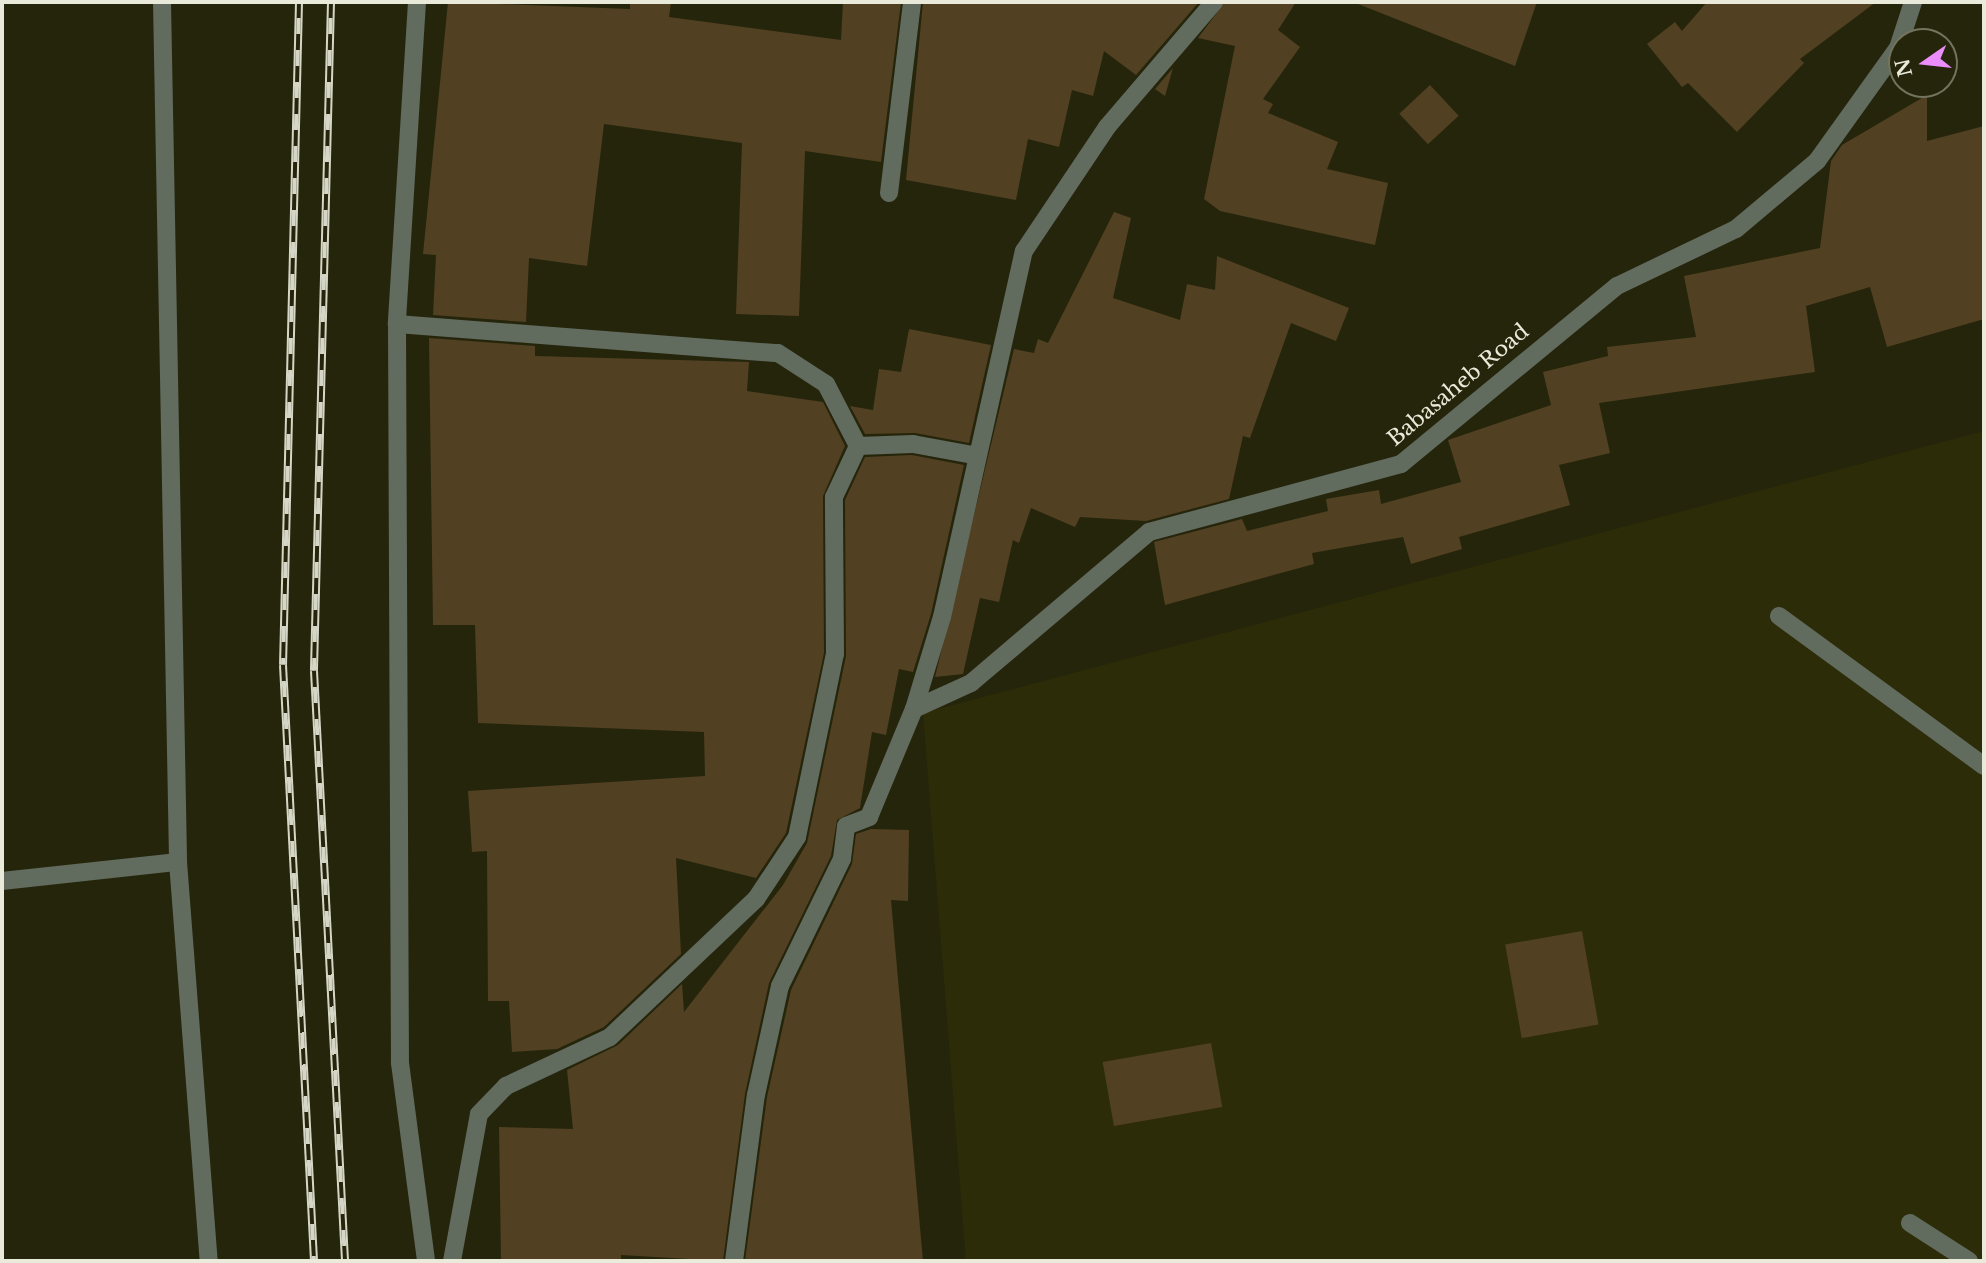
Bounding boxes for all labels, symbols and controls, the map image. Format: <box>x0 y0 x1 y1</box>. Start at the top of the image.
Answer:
north arrow <box>1888 28 1958 98</box>
text: N <box>1891 56 1917 79</box>
street label: Babasaheb Road <box>1382 319 1534 451</box>

